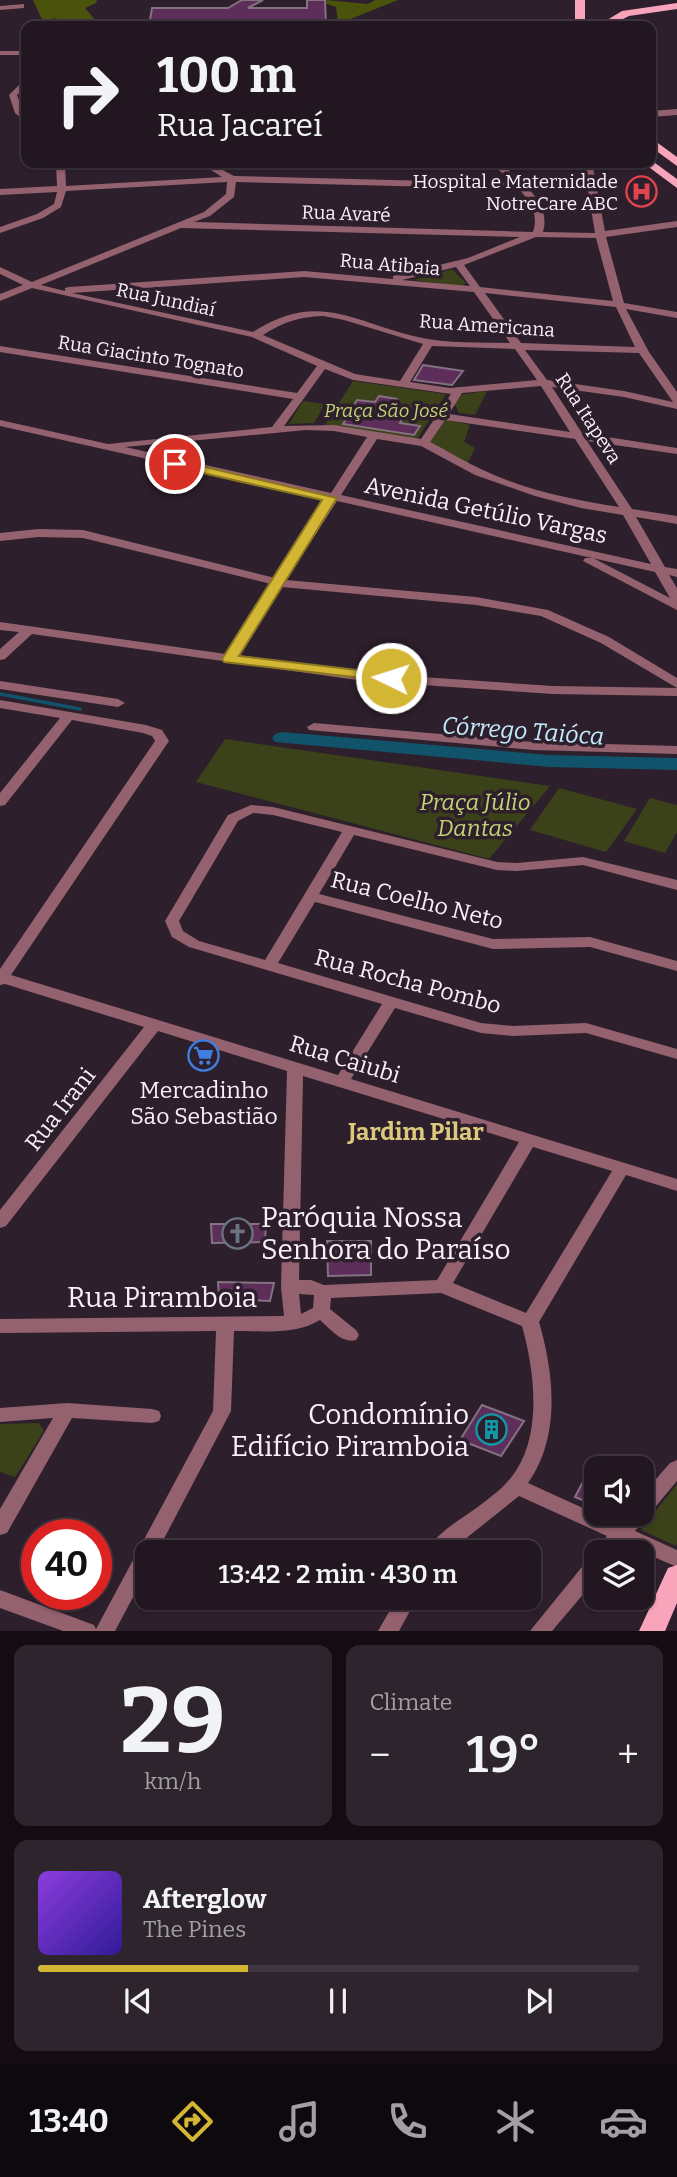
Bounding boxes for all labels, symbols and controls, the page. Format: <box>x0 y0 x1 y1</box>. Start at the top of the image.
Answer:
text: 100 m <box>157 46 296 105</box>
icon: right <box>42 49 133 140</box>
text: Rua Jacareí <box>157 106 322 144</box>
place label: Hospital e Maternidade NotreCare ABC <box>413 170 618 215</box>
hospital icon: Hospital e Maternidade NotreCare ABC <box>624 175 658 209</box>
street label: Rua Avaré <box>301 200 391 227</box>
street label: Rua Atibaia <box>339 249 442 280</box>
street label: Rua Jundiaí <box>114 278 218 321</box>
street label: Rua Americana <box>418 309 556 342</box>
street label: Rua Giacinto Tognato <box>56 330 246 383</box>
street label: Rua Itapeva <box>551 369 627 468</box>
park label: Praça São José <box>324 399 449 422</box>
pin <box>145 434 205 494</box>
icon: arrive <box>156 445 194 483</box>
street label: Avenida Getúlio Vargas <box>362 471 610 549</box>
position arrow <box>354 641 428 715</box>
water label: Córrego Taióca <box>441 711 605 751</box>
park label: Praça Júlio Dantas <box>420 788 530 842</box>
street label: Rua Coelho Neto <box>328 865 506 935</box>
street label: Rua Rocha Pombo <box>312 943 504 1019</box>
street label: Rua Caiubi <box>286 1029 404 1089</box>
supermarket icon: Mercadinho São Sebastião <box>187 1039 221 1073</box>
street label: Rua Irani <box>19 1062 101 1156</box>
place label: Mercadinho São Sebastião <box>130 1076 278 1130</box>
district label: Jardim Pilar <box>346 1118 484 1146</box>
place label: Paróquia Nossa Senhora do Paraíso <box>261 1201 511 1266</box>
church icon: Paróquia Nossa Senhora do Paraíso <box>221 1216 255 1250</box>
street label: Rua Piramboia <box>67 1281 257 1314</box>
place label: Condomínio Edifício Piramboia <box>231 1398 469 1463</box>
building icon: Condomínio Edifício Piramboia <box>475 1413 509 1447</box>
map controls <box>584 1456 654 1610</box>
button: sound <box>584 1456 654 1526</box>
speed limit sign: 40 <box>21 1519 112 1610</box>
button: layers <box>584 1540 654 1610</box>
text: 13:42 · 2 min · 430 m <box>219 1559 457 1590</box>
text: 29 <box>120 1667 225 1776</box>
text: Climate <box>370 1688 452 1716</box>
text: 19° <box>466 1723 541 1786</box>
text: − <box>370 1732 390 1778</box>
text: + <box>617 1732 639 1778</box>
text: km/h <box>144 1767 201 1795</box>
text: Afterglow <box>143 1884 266 1915</box>
text: The Pines <box>143 1915 246 1943</box>
icon: previous <box>119 1982 157 2020</box>
icon: pause <box>319 1982 357 2020</box>
icon: next <box>520 1982 558 2020</box>
icon: directions <box>168 2097 217 2146</box>
icon: music <box>275 2097 324 2146</box>
icon: phone <box>383 2097 432 2146</box>
icon: climate <box>491 2097 540 2146</box>
icon: car <box>599 2097 648 2146</box>
text: 13:40 <box>29 2102 109 2140</box>

